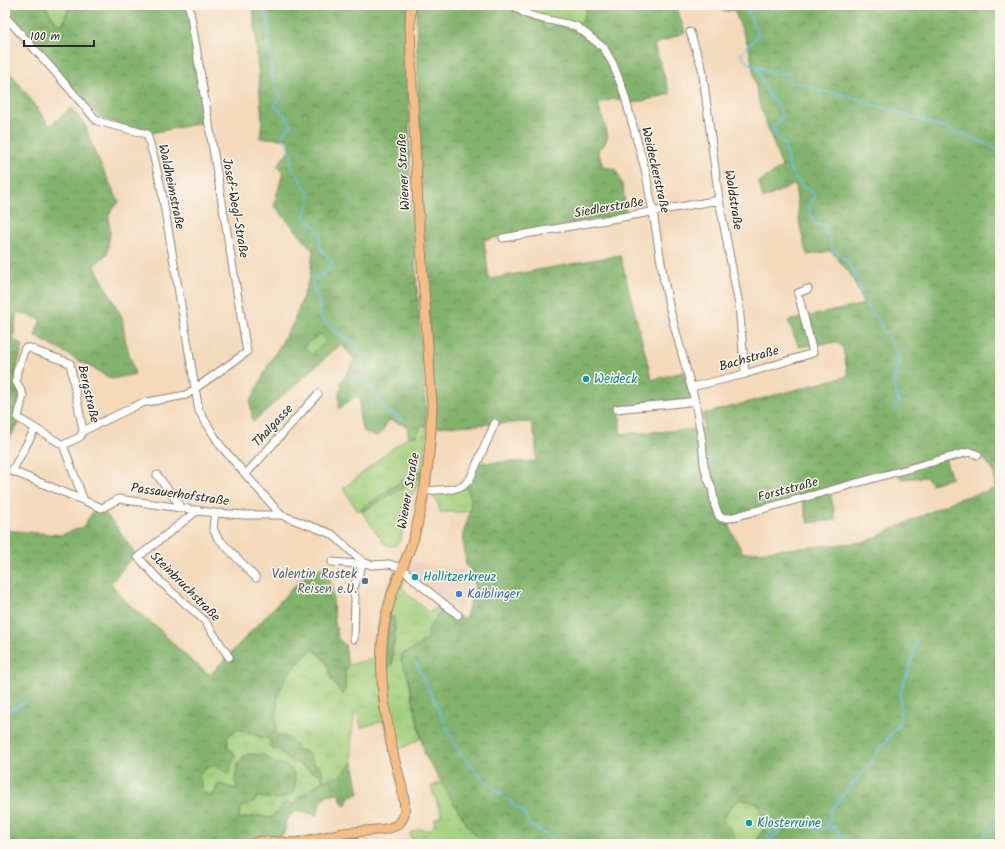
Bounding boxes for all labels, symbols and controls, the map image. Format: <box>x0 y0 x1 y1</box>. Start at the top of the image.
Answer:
scale bar <box>24 22 94 48</box>
text: 100 m <box>30 27 61 46</box>
street label: Weideckerstraße <box>635 125 675 215</box>
street label: Wiener Straße <box>391 133 417 211</box>
street label: Waldheimstraße <box>152 142 190 232</box>
street label: Josef-Wegl-Straße <box>216 156 254 260</box>
street label: Waldstraße <box>718 169 748 232</box>
street label: Siedlerstraße <box>573 192 645 224</box>
street label: Bachstraße <box>717 340 782 378</box>
street label: Bergstraße <box>71 363 105 425</box>
place label: Weideck <box>594 369 638 390</box>
marker: Weideck <box>581 374 591 384</box>
street label: Thalgasse <box>247 400 299 452</box>
street label: Wiener Straße <box>392 451 426 531</box>
street label: Forststraße <box>755 472 821 508</box>
street label: Passauerhofstraße <box>130 478 231 512</box>
street label: Steinbruchstraße <box>145 547 225 627</box>
place label: Valentin Rostek Reisen e.U. <box>272 564 358 600</box>
place label: Hollitzerkreuz <box>423 567 496 588</box>
marker: Hollitzerkreuz <box>410 572 420 582</box>
marker: Valentin Rostek Reisen e.U. <box>360 576 370 586</box>
place label: Kaiblinger <box>467 584 521 605</box>
marker: Kaiblinger <box>454 589 464 599</box>
place label: Klosterruine <box>757 813 821 834</box>
marker: Klosterruine <box>744 818 754 828</box>

